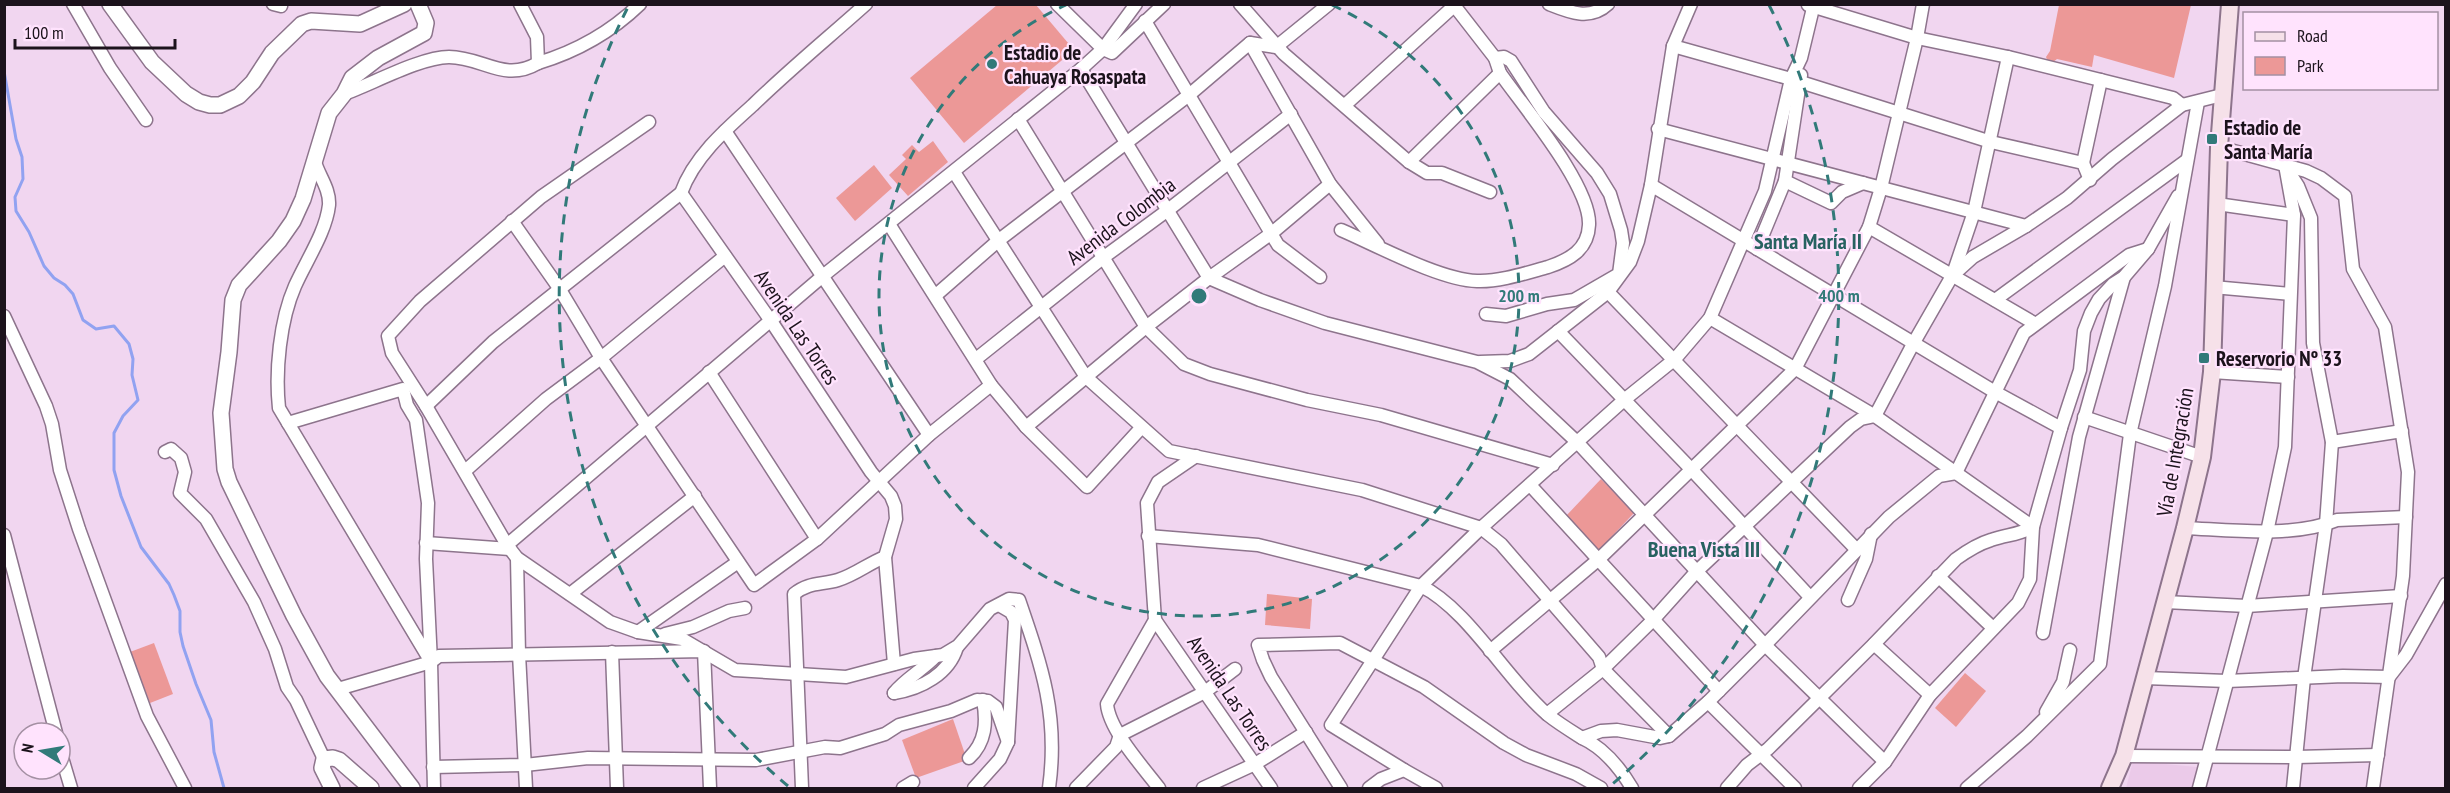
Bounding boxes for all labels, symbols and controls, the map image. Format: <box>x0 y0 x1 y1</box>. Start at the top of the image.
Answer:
scale bar <box>15 12 176 50</box>
legend <box>2243 12 2438 90</box>
text: 100 m <box>24 21 64 44</box>
text: Road <box>2297 24 2328 47</box>
place label: Estadio de Cahuaya Rosaspata <box>1004 39 1147 90</box>
text: Park <box>2297 54 2324 77</box>
marker: Estadio de Cahuaya Rosaspata <box>985 57 999 71</box>
place label: Estadio de Santa María <box>2224 114 2313 165</box>
marker: Estadio de Santa María <box>2205 132 2219 146</box>
street label: Avenida Colombia <box>1061 171 1181 271</box>
district label: Santa María II <box>1754 227 1862 255</box>
street label: Avenida Las Torres <box>749 264 845 390</box>
text: 200 m <box>1498 284 1540 307</box>
text: 400 m <box>1818 284 1860 307</box>
centre of rings <box>1189 286 1209 306</box>
place label: Reservorio Nº 33 <box>2216 345 2342 372</box>
marker: Reservorio Nº 33 <box>2197 351 2211 365</box>
street label: Vía de Integración <box>2150 385 2200 520</box>
district label: Buena Vista III <box>1648 535 1760 563</box>
street label: Avenida Las Torres <box>1182 630 1278 756</box>
north arrow <box>12 721 72 781</box>
text: N <box>17 742 38 754</box>

